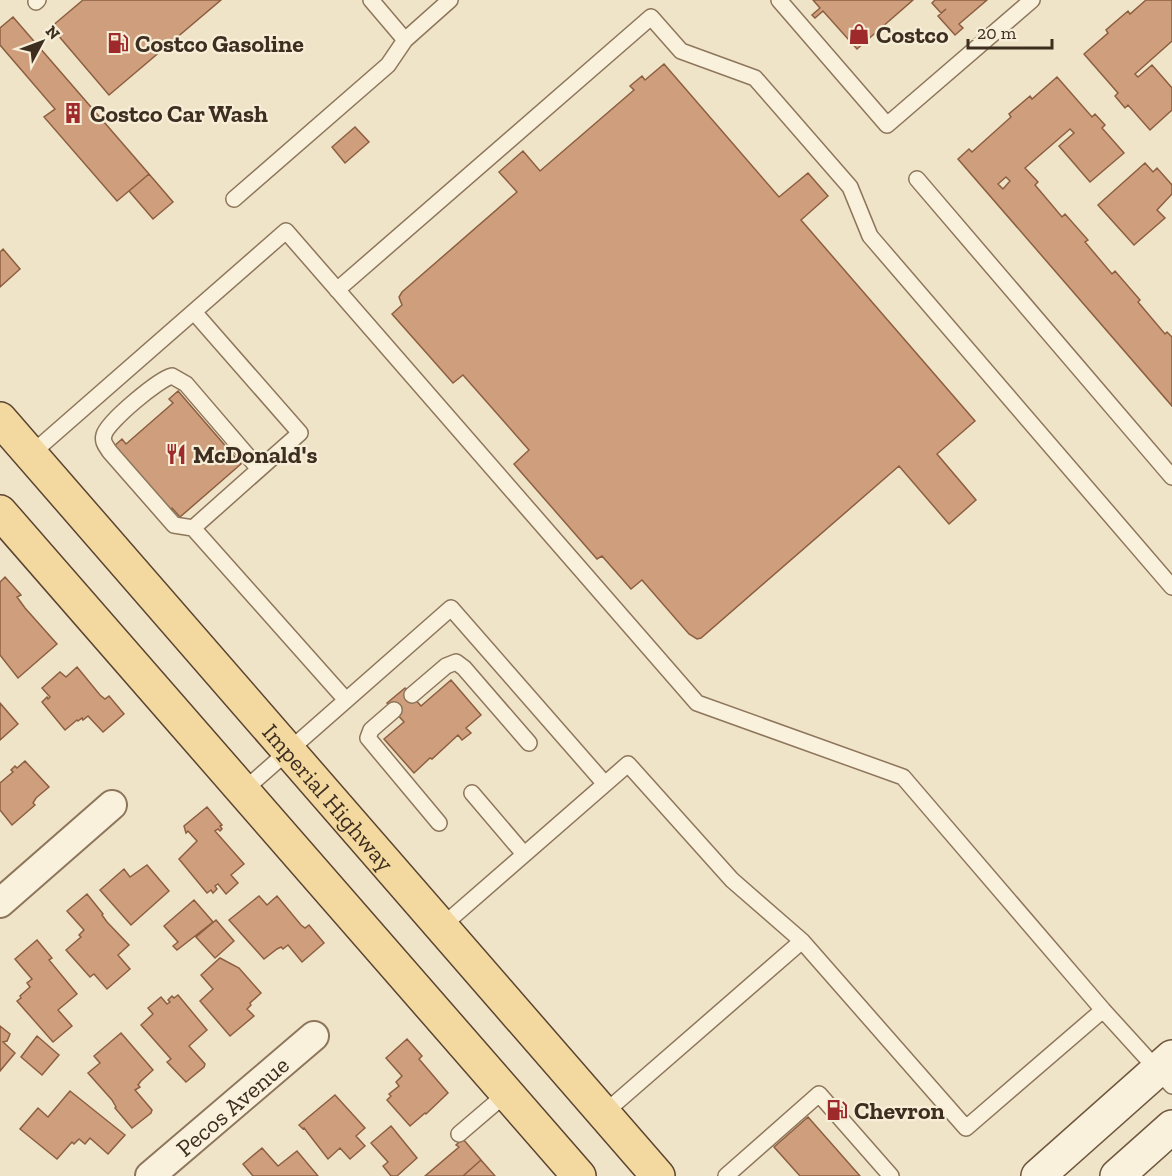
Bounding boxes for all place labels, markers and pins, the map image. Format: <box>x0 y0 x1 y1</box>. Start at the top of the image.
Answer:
place label: Costco <box>876 20 949 49</box>
shop icon: Costco <box>847 22 871 46</box>
place label: Costco Gasoline <box>135 29 304 58</box>
fuel station icon: Costco Gasoline <box>106 31 130 55</box>
place label: Costco Car Wash <box>90 99 268 128</box>
building icon: Costco Car Wash <box>61 101 85 125</box>
place label: McDonald's <box>193 440 317 469</box>
restaurant icon: McDonald's <box>164 442 188 466</box>
place label: Chevron <box>854 1096 945 1125</box>
fuel station icon: Chevron <box>825 1098 849 1122</box>

